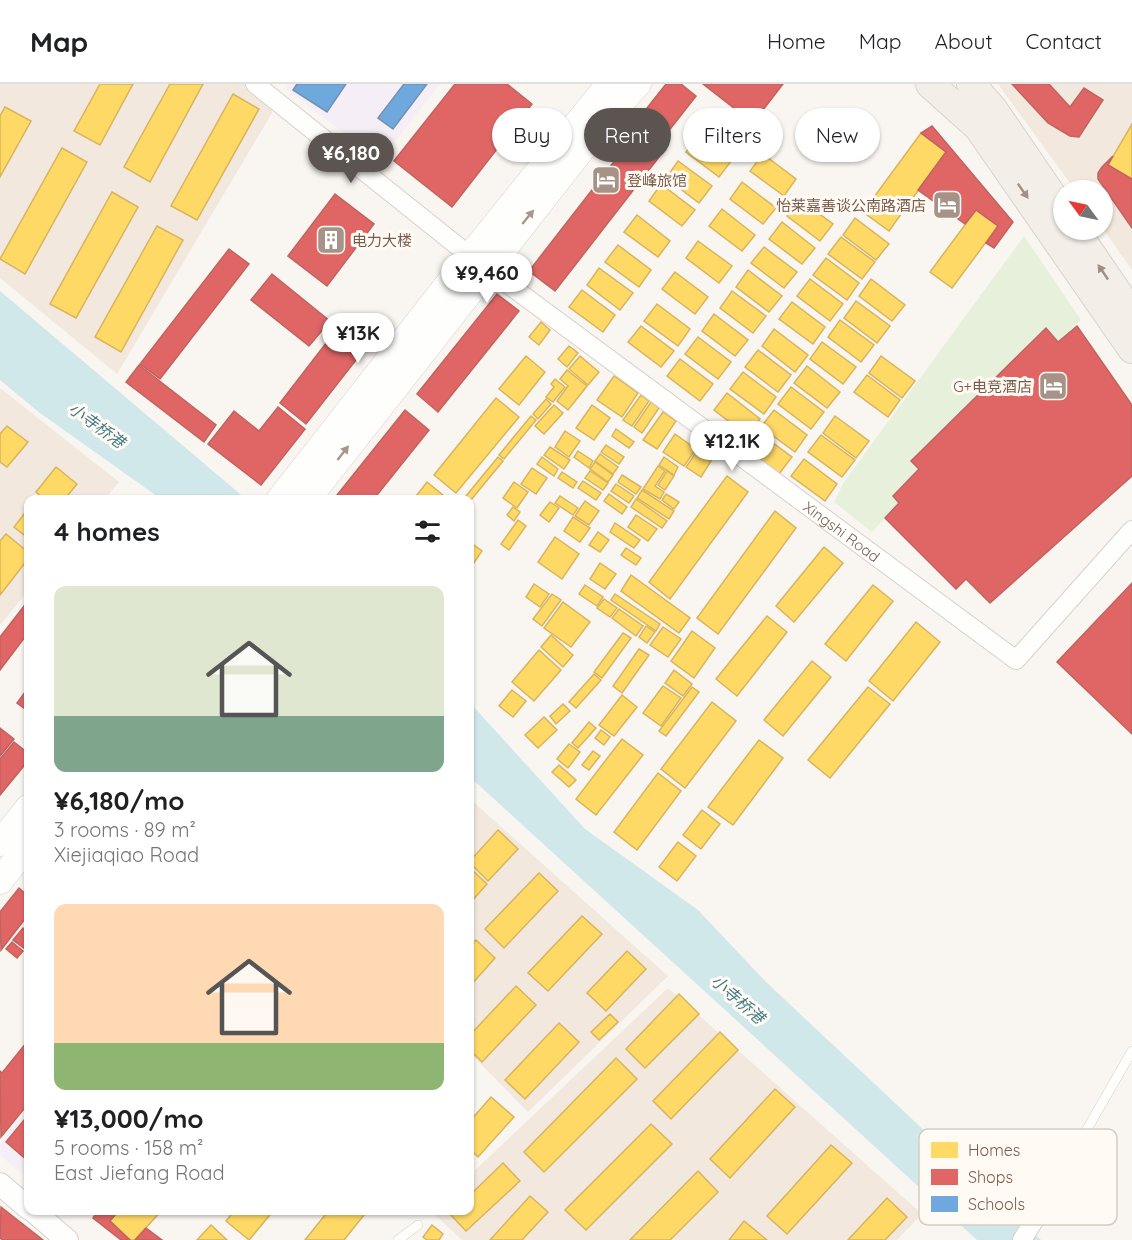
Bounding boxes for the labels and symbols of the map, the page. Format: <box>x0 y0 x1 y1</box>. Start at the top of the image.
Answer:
pin: ¥6,180 <box>302 133 400 184</box>
hotel icon: 登峰旅馆 <box>590 164 622 196</box>
place label: 登峰旅馆 <box>627 171 687 190</box>
north arrow <box>1053 180 1113 240</box>
one-way arrow <box>1017 183 1028 199</box>
hotel icon: 怡莱嘉善谈公南路酒店 <box>931 189 963 221</box>
place label: 怡莱嘉善谈公南路酒店 <box>776 196 926 215</box>
one-way arrow <box>521 209 534 225</box>
building icon: 电力大楼 <box>315 224 347 256</box>
place label: 电力大楼 <box>352 231 412 250</box>
pin: ¥9,460 <box>438 253 536 304</box>
one-way arrow <box>1098 264 1109 280</box>
pin: ¥13K <box>322 313 394 364</box>
hotel icon: G+电竞酒店 <box>1037 370 1069 402</box>
place label: G+电竞酒店 <box>953 377 1032 396</box>
water label: 小寺桥港 <box>65 398 130 453</box>
pin: ¥12.1K <box>683 421 781 472</box>
one-way arrow <box>336 446 348 461</box>
street label: Xingshi Road <box>800 497 884 566</box>
water label: 小寺桥港 <box>707 970 770 1029</box>
legend <box>919 1129 1117 1225</box>
text: Homes <box>968 1140 1020 1160</box>
text: Shops <box>968 1167 1013 1187</box>
text: Schools <box>968 1194 1025 1214</box>

